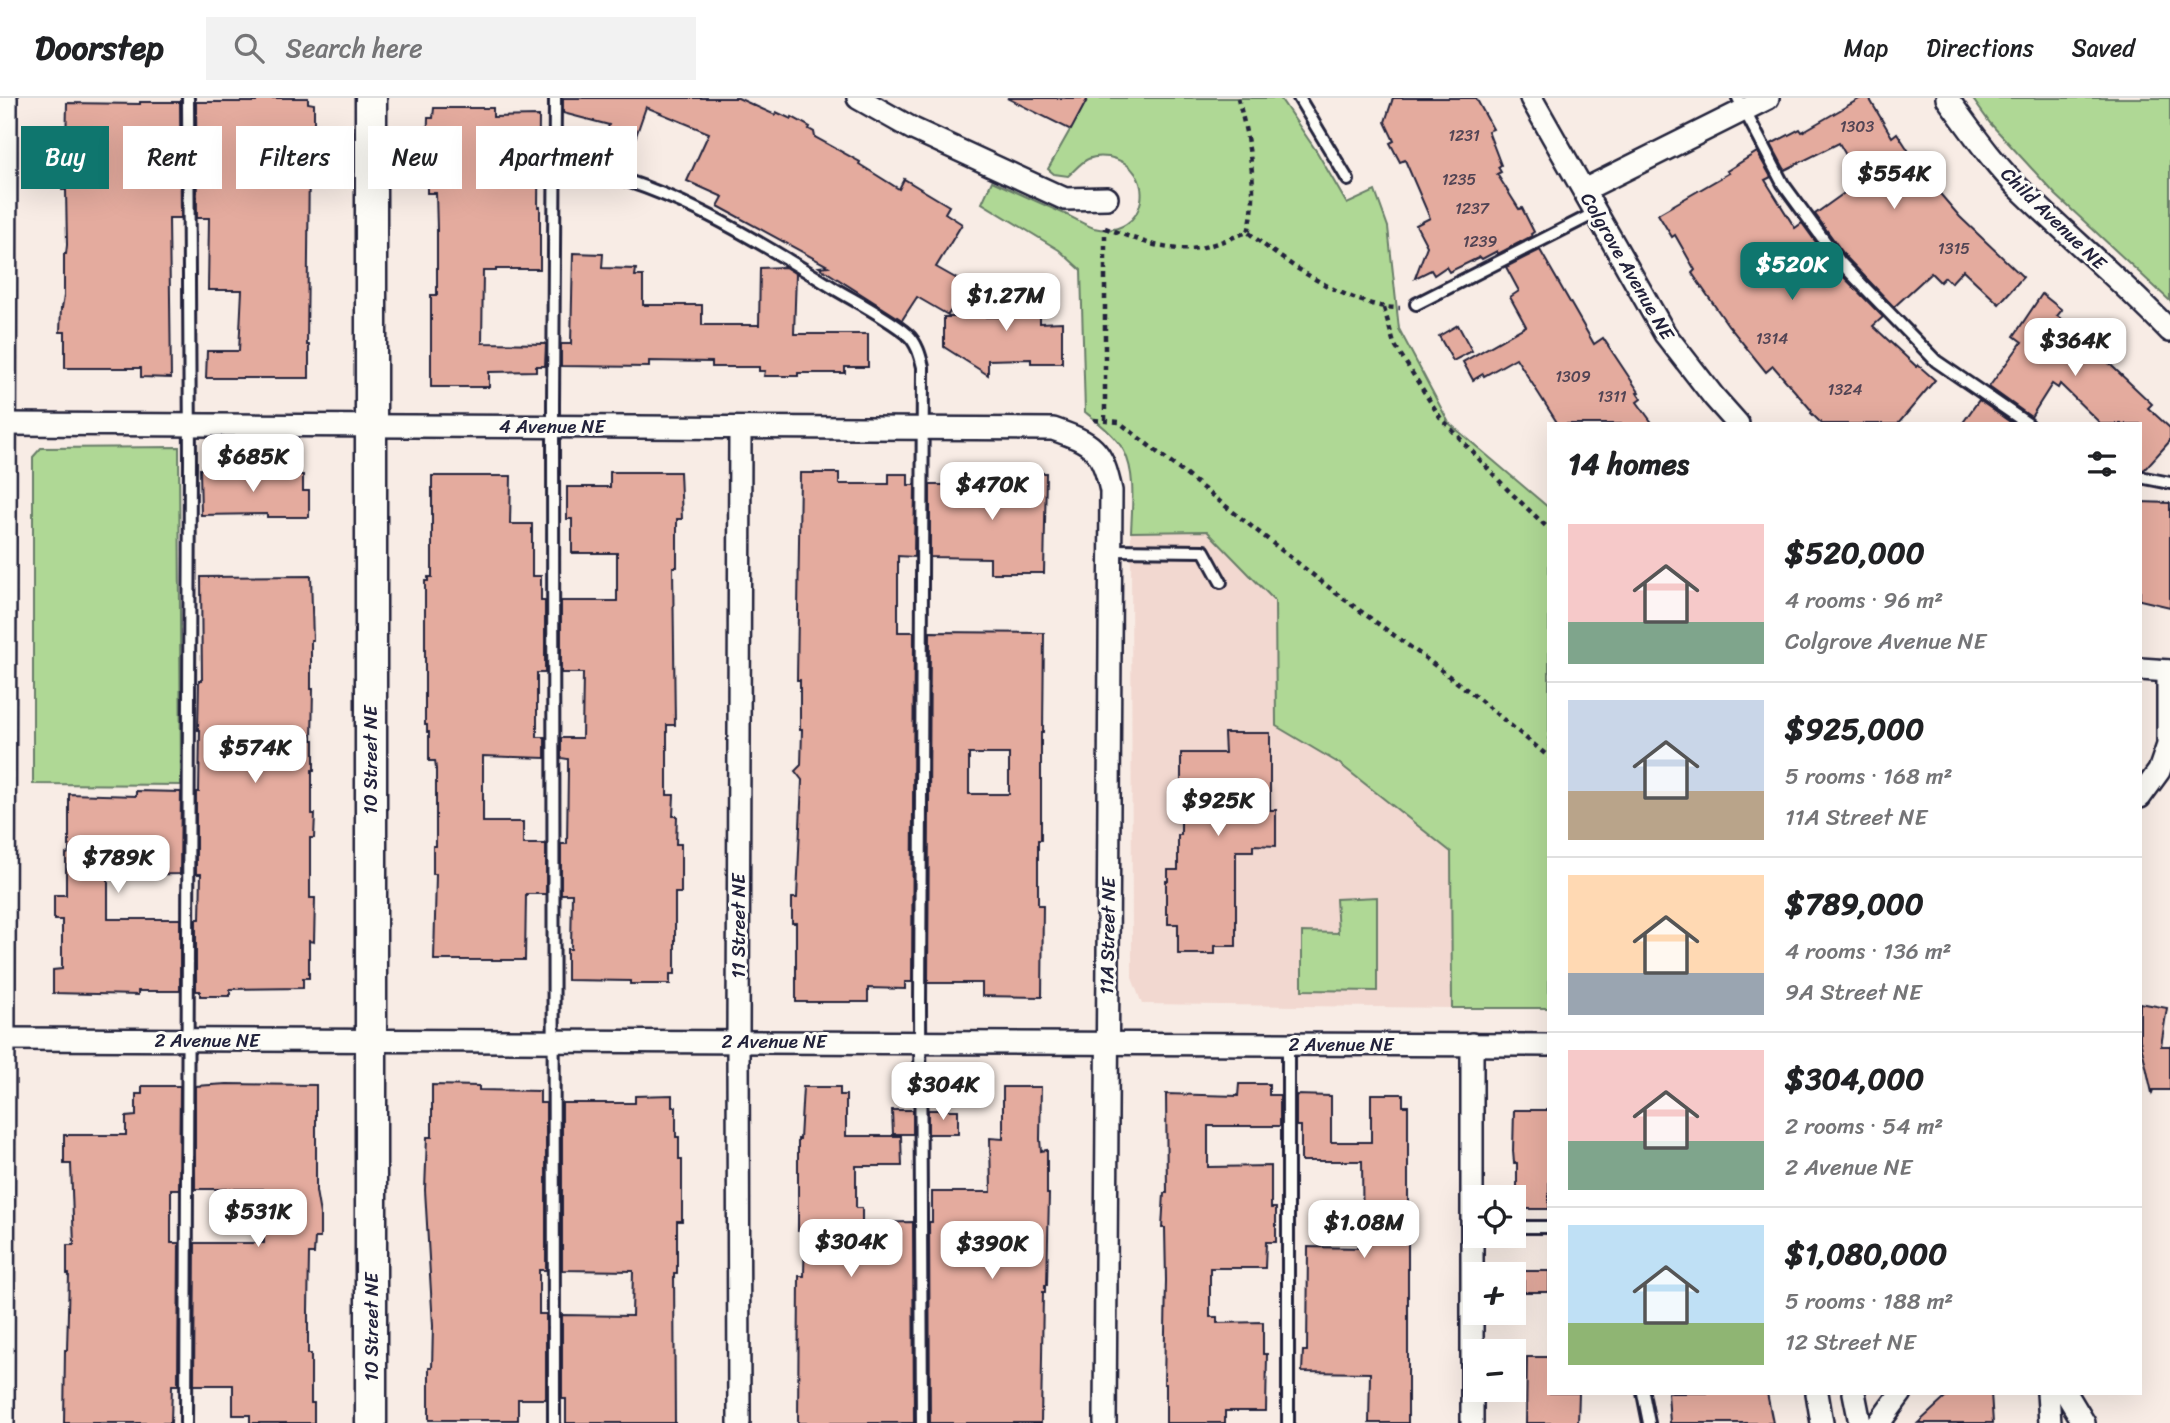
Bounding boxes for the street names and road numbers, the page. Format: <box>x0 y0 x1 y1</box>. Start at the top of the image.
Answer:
street label: Child Avenue NE <box>1993 159 2116 279</box>
street label: Colgrove Avenue NE <box>1572 186 1684 348</box>
street label: 4 Avenue NE <box>499 410 607 443</box>
street label: 10 Street NE <box>354 704 387 814</box>
street label: 11 Street NE <box>722 872 755 979</box>
street label: 11A Street NE <box>1090 875 1125 995</box>
street label: 2 Avenue NE <box>154 1024 261 1057</box>
street label: 2 Avenue NE <box>721 1025 828 1058</box>
street label: 2 Avenue NE <box>1288 1028 1395 1061</box>
street label: 10 Street NE <box>355 1271 388 1381</box>

